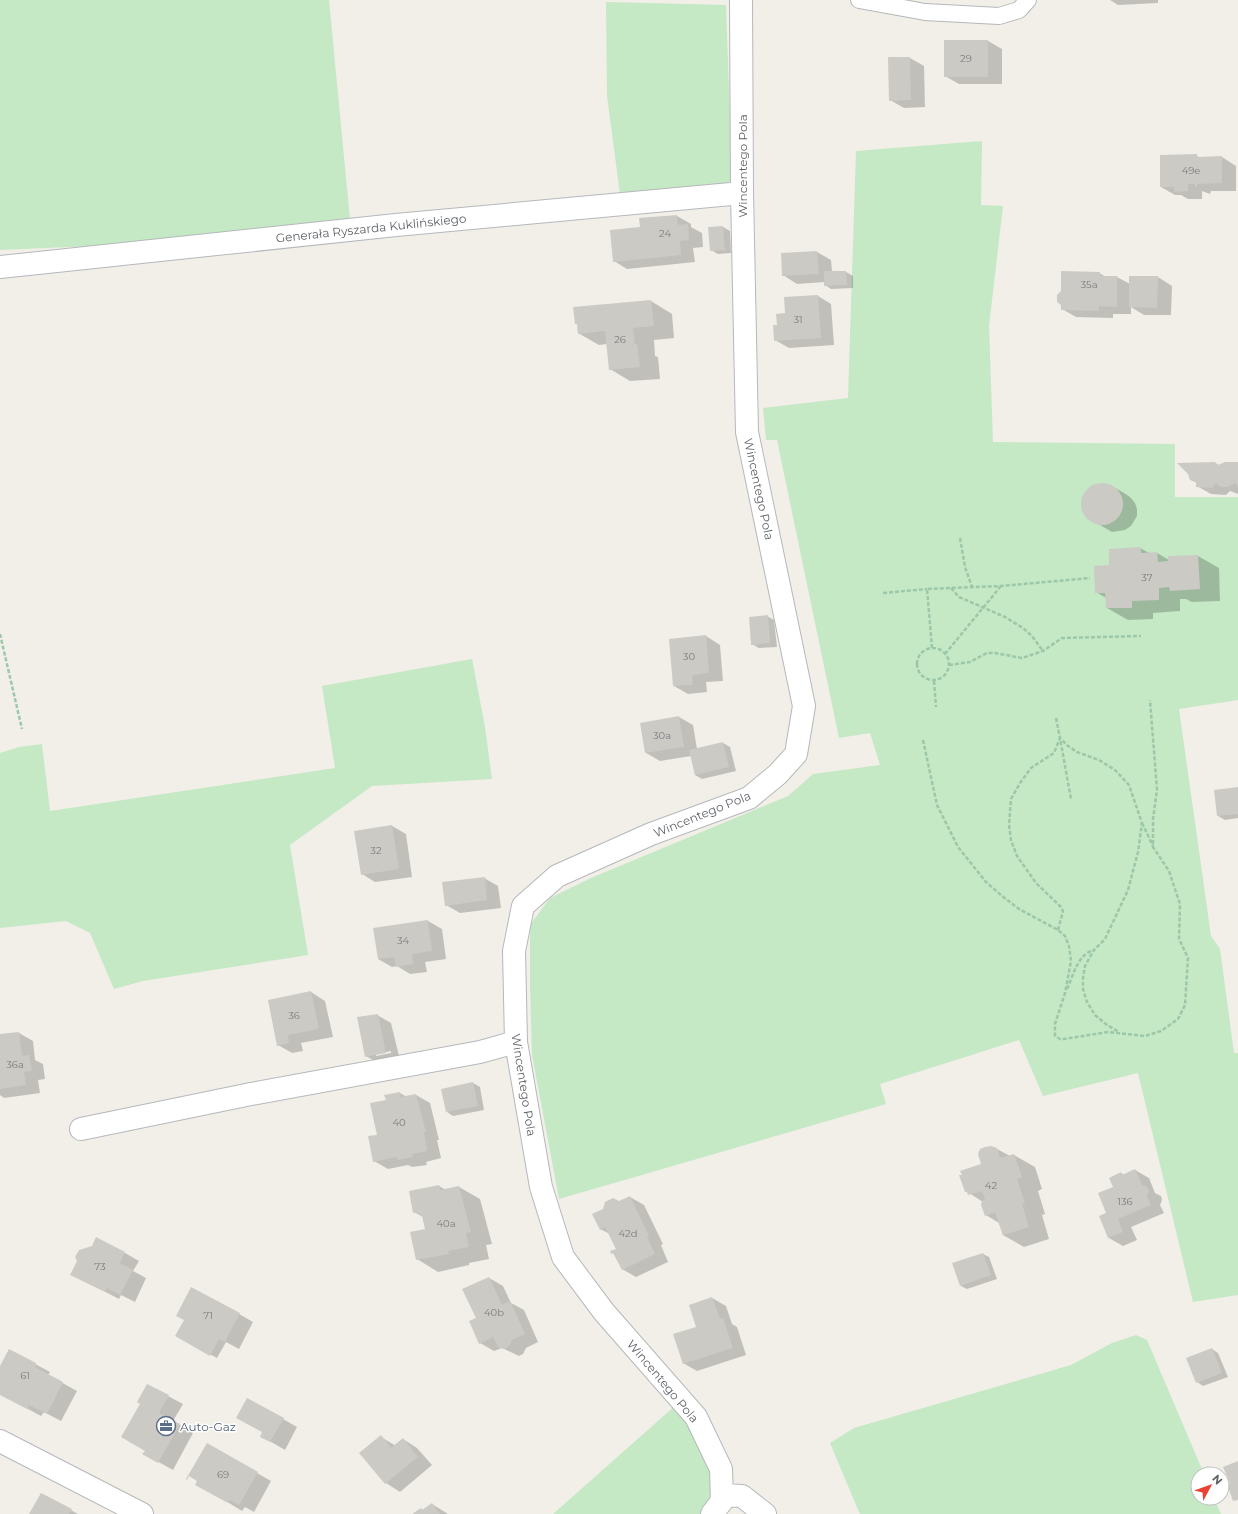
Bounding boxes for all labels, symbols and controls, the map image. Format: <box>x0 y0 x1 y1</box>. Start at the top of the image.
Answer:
house number: 29 <box>960 52 972 65</box>
street label: Wincentego Pola <box>735 114 750 218</box>
house number: 49e <box>1182 164 1200 177</box>
street label: Generała Ryszarda Kuklińskiego <box>275 211 467 245</box>
house number: 24 <box>659 227 671 240</box>
house number: 35a <box>1080 278 1098 291</box>
house number: 31 <box>793 313 803 326</box>
house number: 26 <box>614 333 626 346</box>
street label: Wincentego Pola <box>741 437 777 541</box>
house number: 37 <box>1141 571 1153 584</box>
house number: 30 <box>683 650 696 663</box>
house number: 30a <box>653 729 671 742</box>
street label: Wincentego Pola <box>651 788 753 840</box>
house number: 32 <box>370 844 382 857</box>
house number: 34 <box>397 934 410 947</box>
house number: 36 <box>288 1009 300 1022</box>
street label: Wincentego Pola <box>508 1033 540 1137</box>
house number: 36a <box>6 1058 24 1071</box>
house number: 40 <box>392 1116 406 1129</box>
house number: 42 <box>985 1179 997 1192</box>
house number: 136 <box>1117 1195 1133 1208</box>
house number: 40a <box>436 1217 456 1230</box>
house number: 42d <box>619 1227 637 1240</box>
house number: 73 <box>94 1260 106 1273</box>
house number: 40b <box>484 1306 504 1319</box>
house number: 71 <box>203 1309 213 1322</box>
street label: Wincentego Pola <box>624 1337 702 1425</box>
house number: 61 <box>20 1369 30 1382</box>
office icon: Auto-Gaz <box>155 1415 177 1437</box>
place label: Auto-Gaz <box>180 1419 236 1434</box>
north arrow <box>1190 1466 1230 1506</box>
house number: 69 <box>217 1468 229 1481</box>
text: N <box>1209 1471 1226 1487</box>

